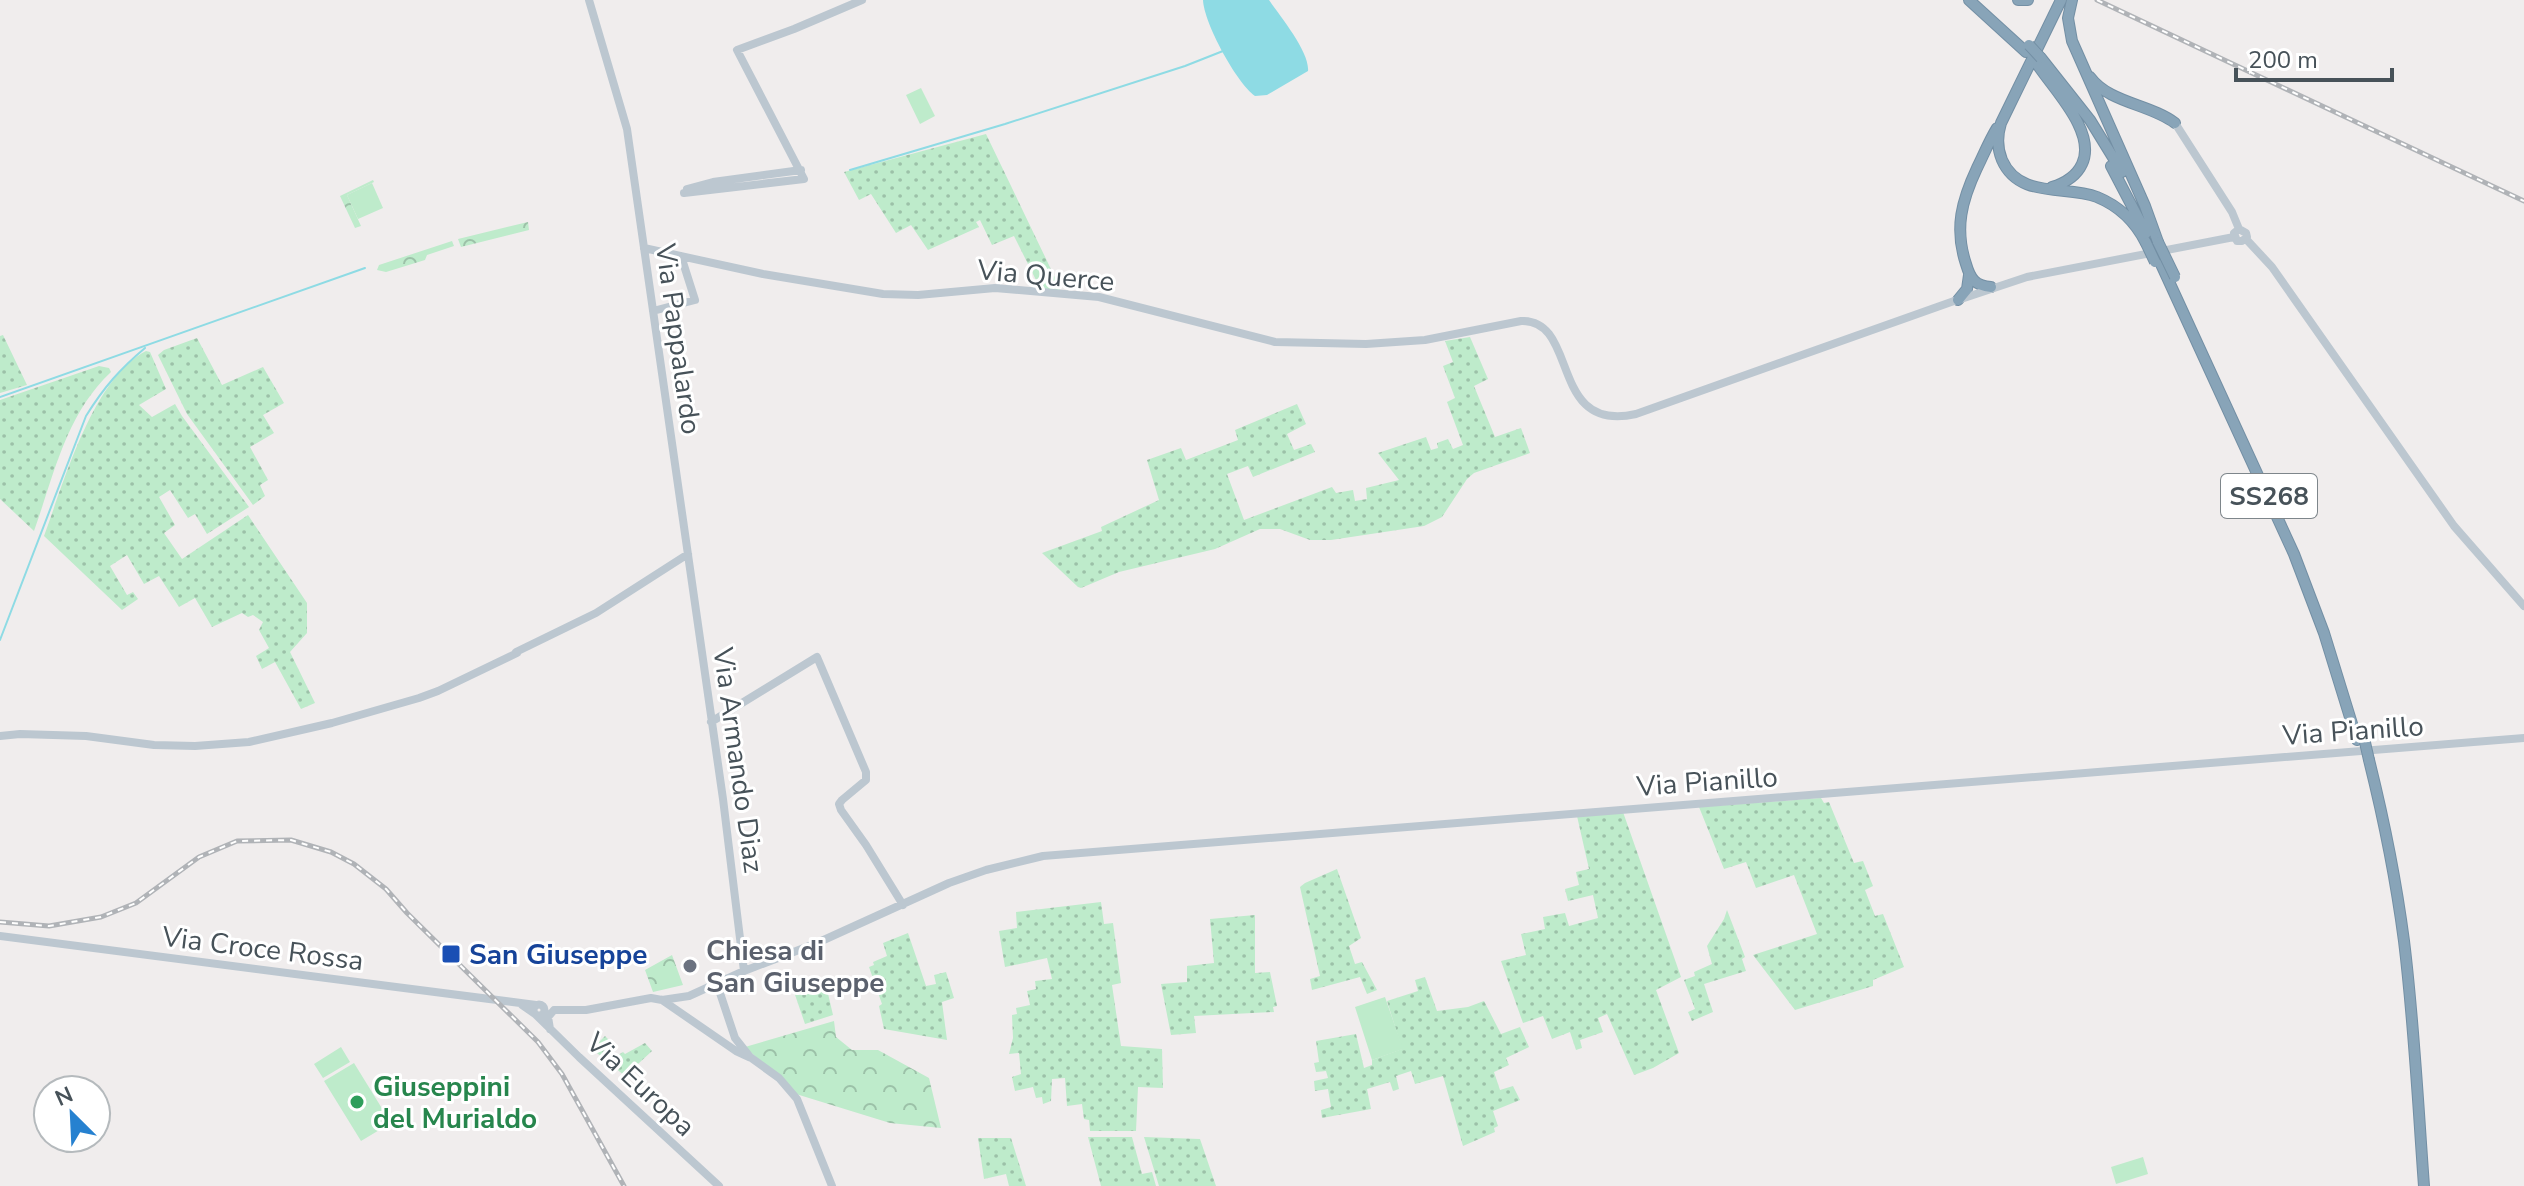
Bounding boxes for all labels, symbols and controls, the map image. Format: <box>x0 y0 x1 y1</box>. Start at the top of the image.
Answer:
scale bar <box>2236 32 2392 82</box>
text: 200 m <box>2248 44 2318 76</box>
street label: Via Pappalardo <box>646 240 710 437</box>
street label: Via Querce <box>975 251 1116 301</box>
road number: SS268 <box>2221 474 2317 518</box>
street label: Via Armando Diaz <box>703 644 773 875</box>
street label: Via Pianillo <box>2280 707 2425 755</box>
street label: Via Pianillo <box>1634 758 1779 806</box>
street label: Via Croce Rossa <box>159 918 366 980</box>
place label: Chiesa di San Giuseppe <box>706 932 885 1002</box>
place label: San Giuseppe <box>469 936 648 974</box>
marker: San Giuseppe <box>440 943 462 965</box>
marker: Chiesa di San Giuseppe <box>681 957 699 975</box>
street label: Via Europa <box>577 1024 703 1145</box>
place label: Giuseppini del Murialdo <box>373 1068 537 1138</box>
north arrow <box>32 1074 112 1154</box>
text: N <box>51 1080 78 1114</box>
marker: Giuseppini del Murialdo <box>348 1093 366 1111</box>

